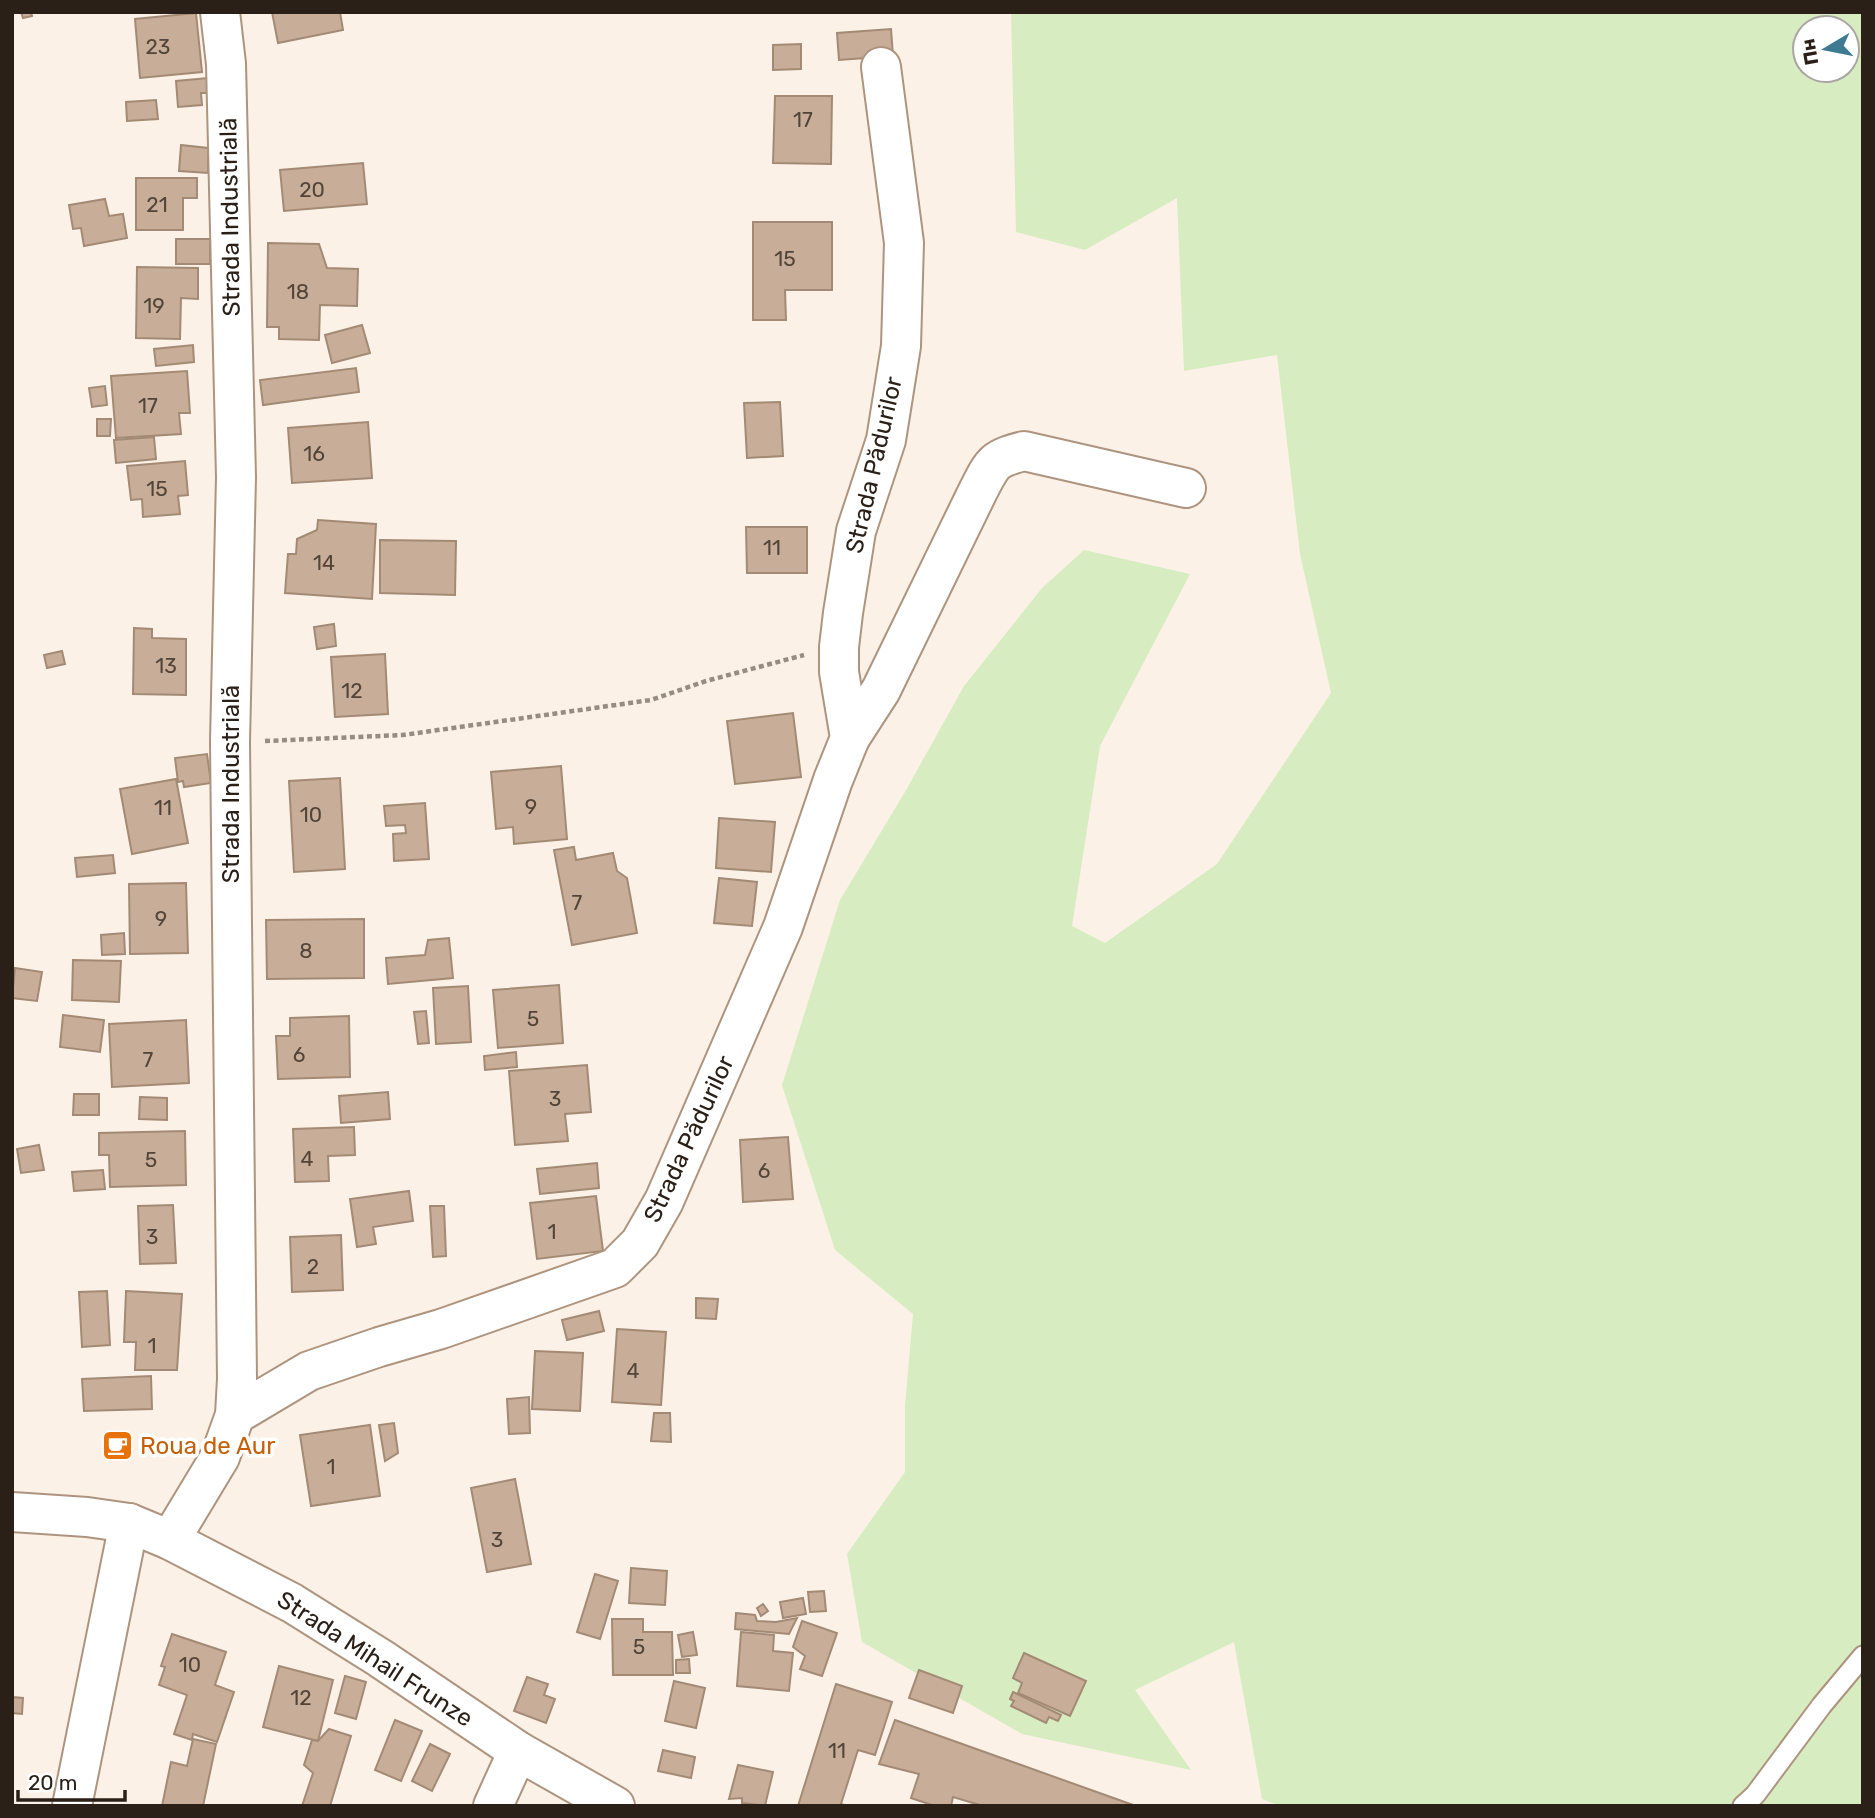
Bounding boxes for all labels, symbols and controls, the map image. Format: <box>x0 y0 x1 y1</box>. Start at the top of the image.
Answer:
north arrow <box>1791 14 1861 84</box>
house number: 23 <box>146 34 170 59</box>
text: Пн <box>1796 37 1823 67</box>
house number: 17 <box>793 107 813 132</box>
street label: Strada Industrială <box>214 117 246 317</box>
house number: 20 <box>299 177 325 202</box>
house number: 21 <box>146 192 168 217</box>
house number: 15 <box>774 246 796 271</box>
house number: 18 <box>287 279 309 304</box>
house number: 19 <box>143 293 165 318</box>
street label: Strada Pădurilor <box>840 374 908 556</box>
house number: 17 <box>138 393 158 418</box>
house number: 16 <box>303 441 325 466</box>
house number: 15 <box>146 476 168 501</box>
house number: 11 <box>763 535 781 560</box>
house number: 14 <box>313 550 335 575</box>
house number: 13 <box>155 653 177 678</box>
house number: 12 <box>341 678 363 703</box>
street label: Strada Industrială <box>217 685 245 883</box>
house number: 9 <box>525 794 537 819</box>
house number: 11 <box>154 795 172 820</box>
house number: 10 <box>300 802 322 827</box>
house number: 7 <box>572 890 583 915</box>
house number: 9 <box>155 906 167 931</box>
house number: 8 <box>299 938 313 963</box>
house number: 5 <box>527 1006 539 1031</box>
house number: 6 <box>293 1042 305 1067</box>
house number: 7 <box>143 1047 154 1072</box>
street label: Strada Pădurilor <box>638 1051 740 1227</box>
house number: 3 <box>549 1086 561 1111</box>
house number: 4 <box>300 1146 314 1171</box>
house number: 5 <box>145 1147 157 1172</box>
house number: 6 <box>758 1158 770 1183</box>
house number: 1 <box>548 1219 557 1244</box>
house number: 3 <box>146 1224 158 1249</box>
house number: 2 <box>307 1254 319 1279</box>
house number: 1 <box>148 1333 157 1358</box>
house number: 4 <box>626 1358 640 1383</box>
cafe icon: Roua de Aur <box>100 1429 134 1463</box>
place label: Roua de Aur <box>140 1432 275 1460</box>
house number: 1 <box>327 1454 336 1479</box>
house number: 3 <box>491 1527 503 1552</box>
street label: Strada Mihail Frunze <box>272 1585 478 1733</box>
house number: 5 <box>633 1634 645 1659</box>
house number: 10 <box>179 1652 201 1677</box>
house number: 12 <box>290 1685 312 1710</box>
house number: 11 <box>828 1738 846 1763</box>
scale bar <box>18 1758 124 1802</box>
text: 20 m <box>28 1770 77 1795</box>

